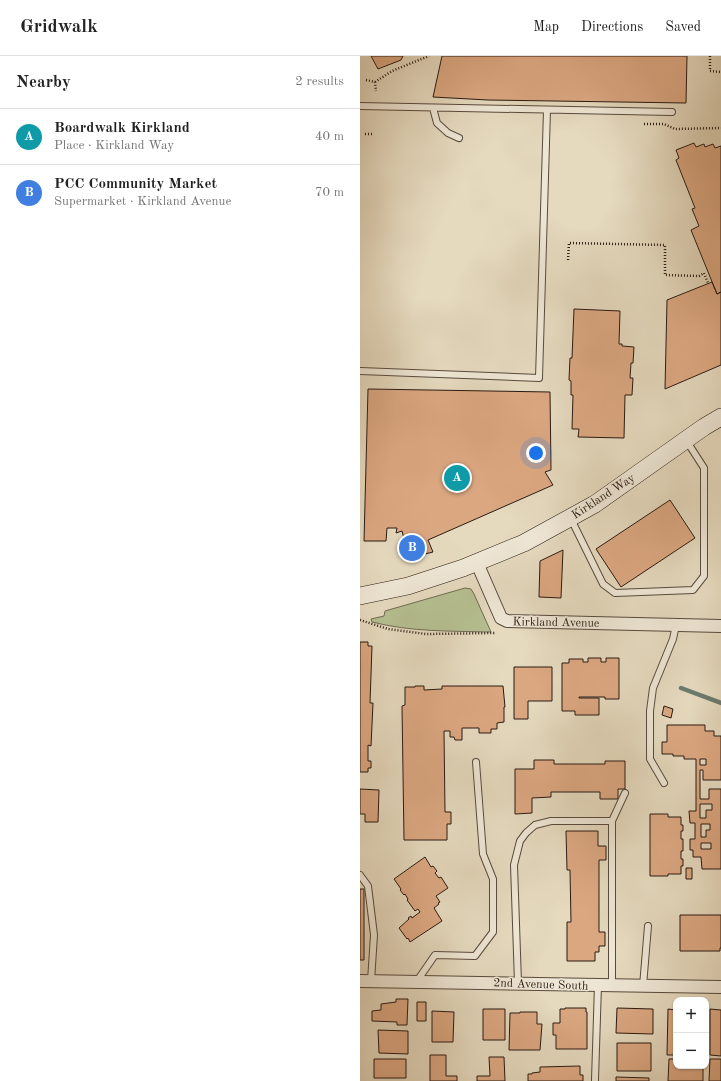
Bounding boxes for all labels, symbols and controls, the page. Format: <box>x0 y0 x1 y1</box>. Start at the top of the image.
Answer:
text: Gridwalk <box>20 18 98 37</box>
text: Map <box>533 20 559 34</box>
text: Directions <box>581 20 643 34</box>
text: Saved <box>665 20 701 34</box>
text: Nearby <box>16 74 71 91</box>
text: 2 results <box>295 75 344 88</box>
text: Boardwalk Kirkland <box>54 121 190 136</box>
text: A <box>24 130 34 143</box>
text: 40 m <box>315 130 344 143</box>
text: Place · Kirkland Way <box>54 139 174 152</box>
text: PCC Community Market <box>54 177 217 192</box>
text: B <box>24 186 34 199</box>
text: 70 m <box>315 186 344 199</box>
text: Supermarket · Kirkland Avenue <box>54 195 231 208</box>
your location <box>526 443 546 463</box>
pin: A <box>444 463 470 493</box>
street label: Kirkland Way <box>570 472 638 522</box>
pin: B <box>399 533 425 563</box>
street label: Kirkland Avenue <box>512 616 600 630</box>
street label: 2nd Avenue South <box>493 977 589 993</box>
map controls <box>673 997 709 1069</box>
button: + <box>673 997 709 1033</box>
button: − <box>673 1033 709 1069</box>

